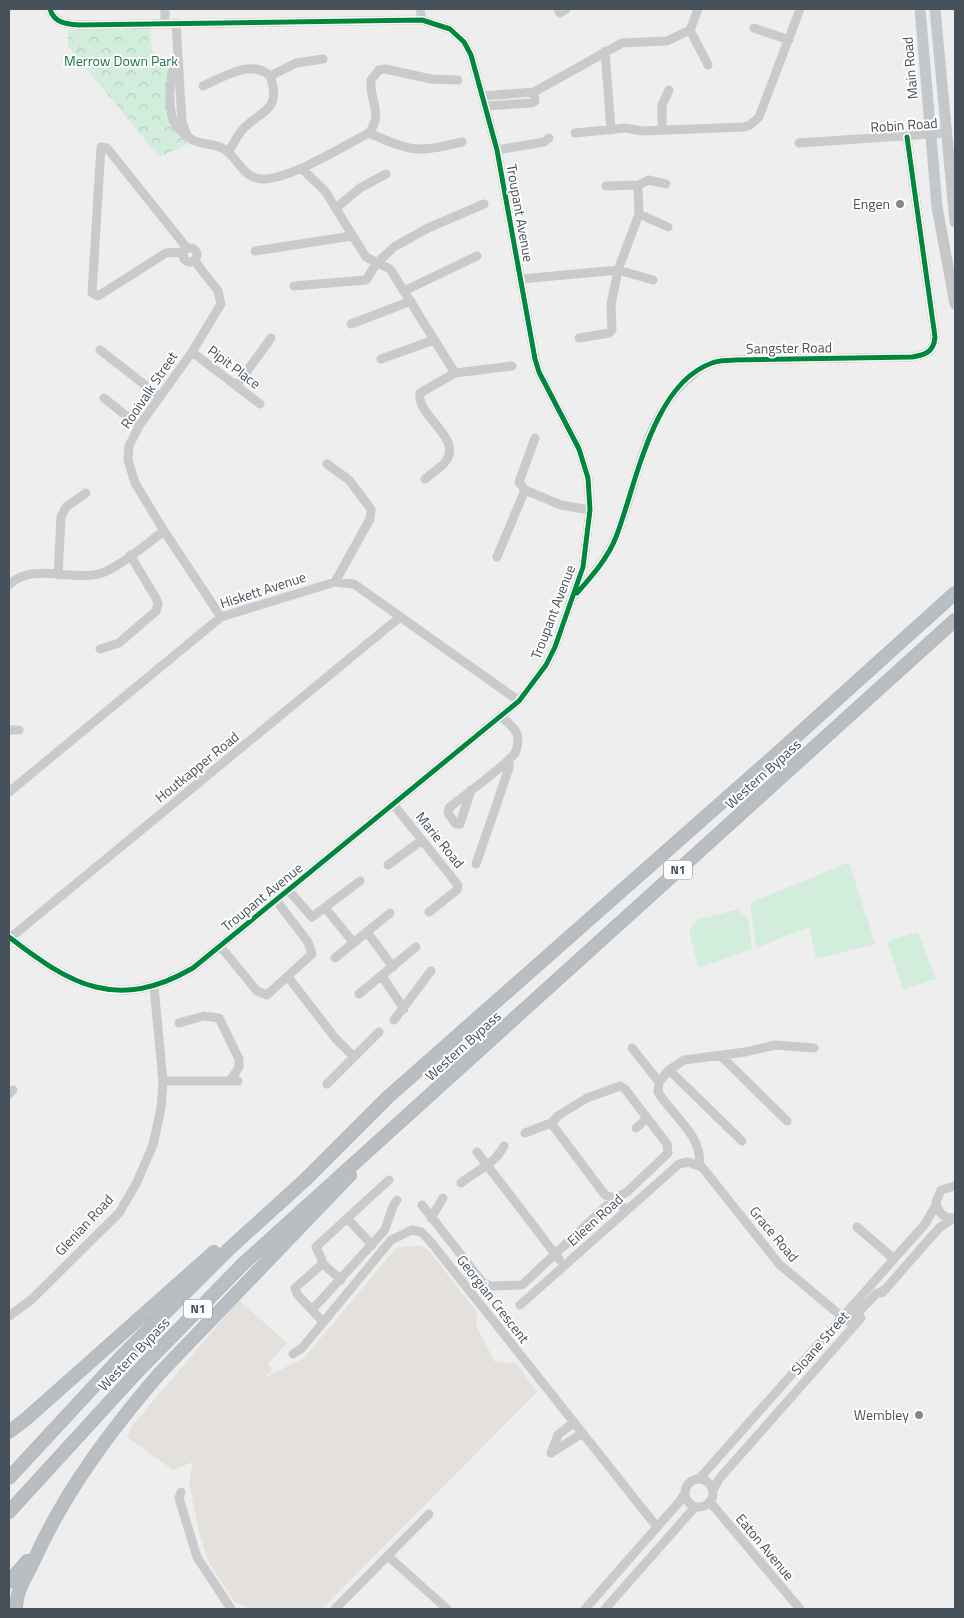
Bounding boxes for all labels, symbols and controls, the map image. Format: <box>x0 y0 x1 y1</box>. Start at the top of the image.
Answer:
street label: Main Road <box>896 36 923 100</box>
park label: Merrow Down Park <box>64 50 178 71</box>
street label: Robin Road <box>870 112 938 137</box>
street label: Troupant Avenue <box>502 162 539 264</box>
place label: Engen <box>853 193 890 214</box>
marker: Engen <box>894 198 906 210</box>
street label: Sangster Road <box>746 336 832 359</box>
street label: Pipit Place <box>203 340 265 393</box>
street label: Rooivalk Street <box>115 347 182 433</box>
street label: Troupant Avenue <box>525 562 580 662</box>
street label: Hiskett Avenue <box>217 566 309 613</box>
street label: Houtkapper Road <box>150 726 243 807</box>
street label: Western Bypass <box>720 734 805 814</box>
street label: Marie Road <box>411 807 470 872</box>
street label: Troupant Avenue <box>216 857 307 936</box>
road number: N1 <box>664 860 692 880</box>
street label: Western Bypass <box>420 1006 505 1086</box>
street label: Glenian Road <box>50 1189 118 1260</box>
street label: Eileen Road <box>562 1189 627 1251</box>
street label: Grace Road <box>745 1201 804 1266</box>
street label: Georgian Crescent <box>452 1250 535 1347</box>
road number: N1 <box>184 1300 212 1318</box>
street label: Sloane Street <box>786 1306 854 1379</box>
street label: Western Bypass <box>93 1312 174 1395</box>
place label: Wembley <box>854 1404 909 1425</box>
marker: Wembley <box>913 1409 925 1421</box>
street label: Eaton Avenue <box>731 1509 800 1585</box>

